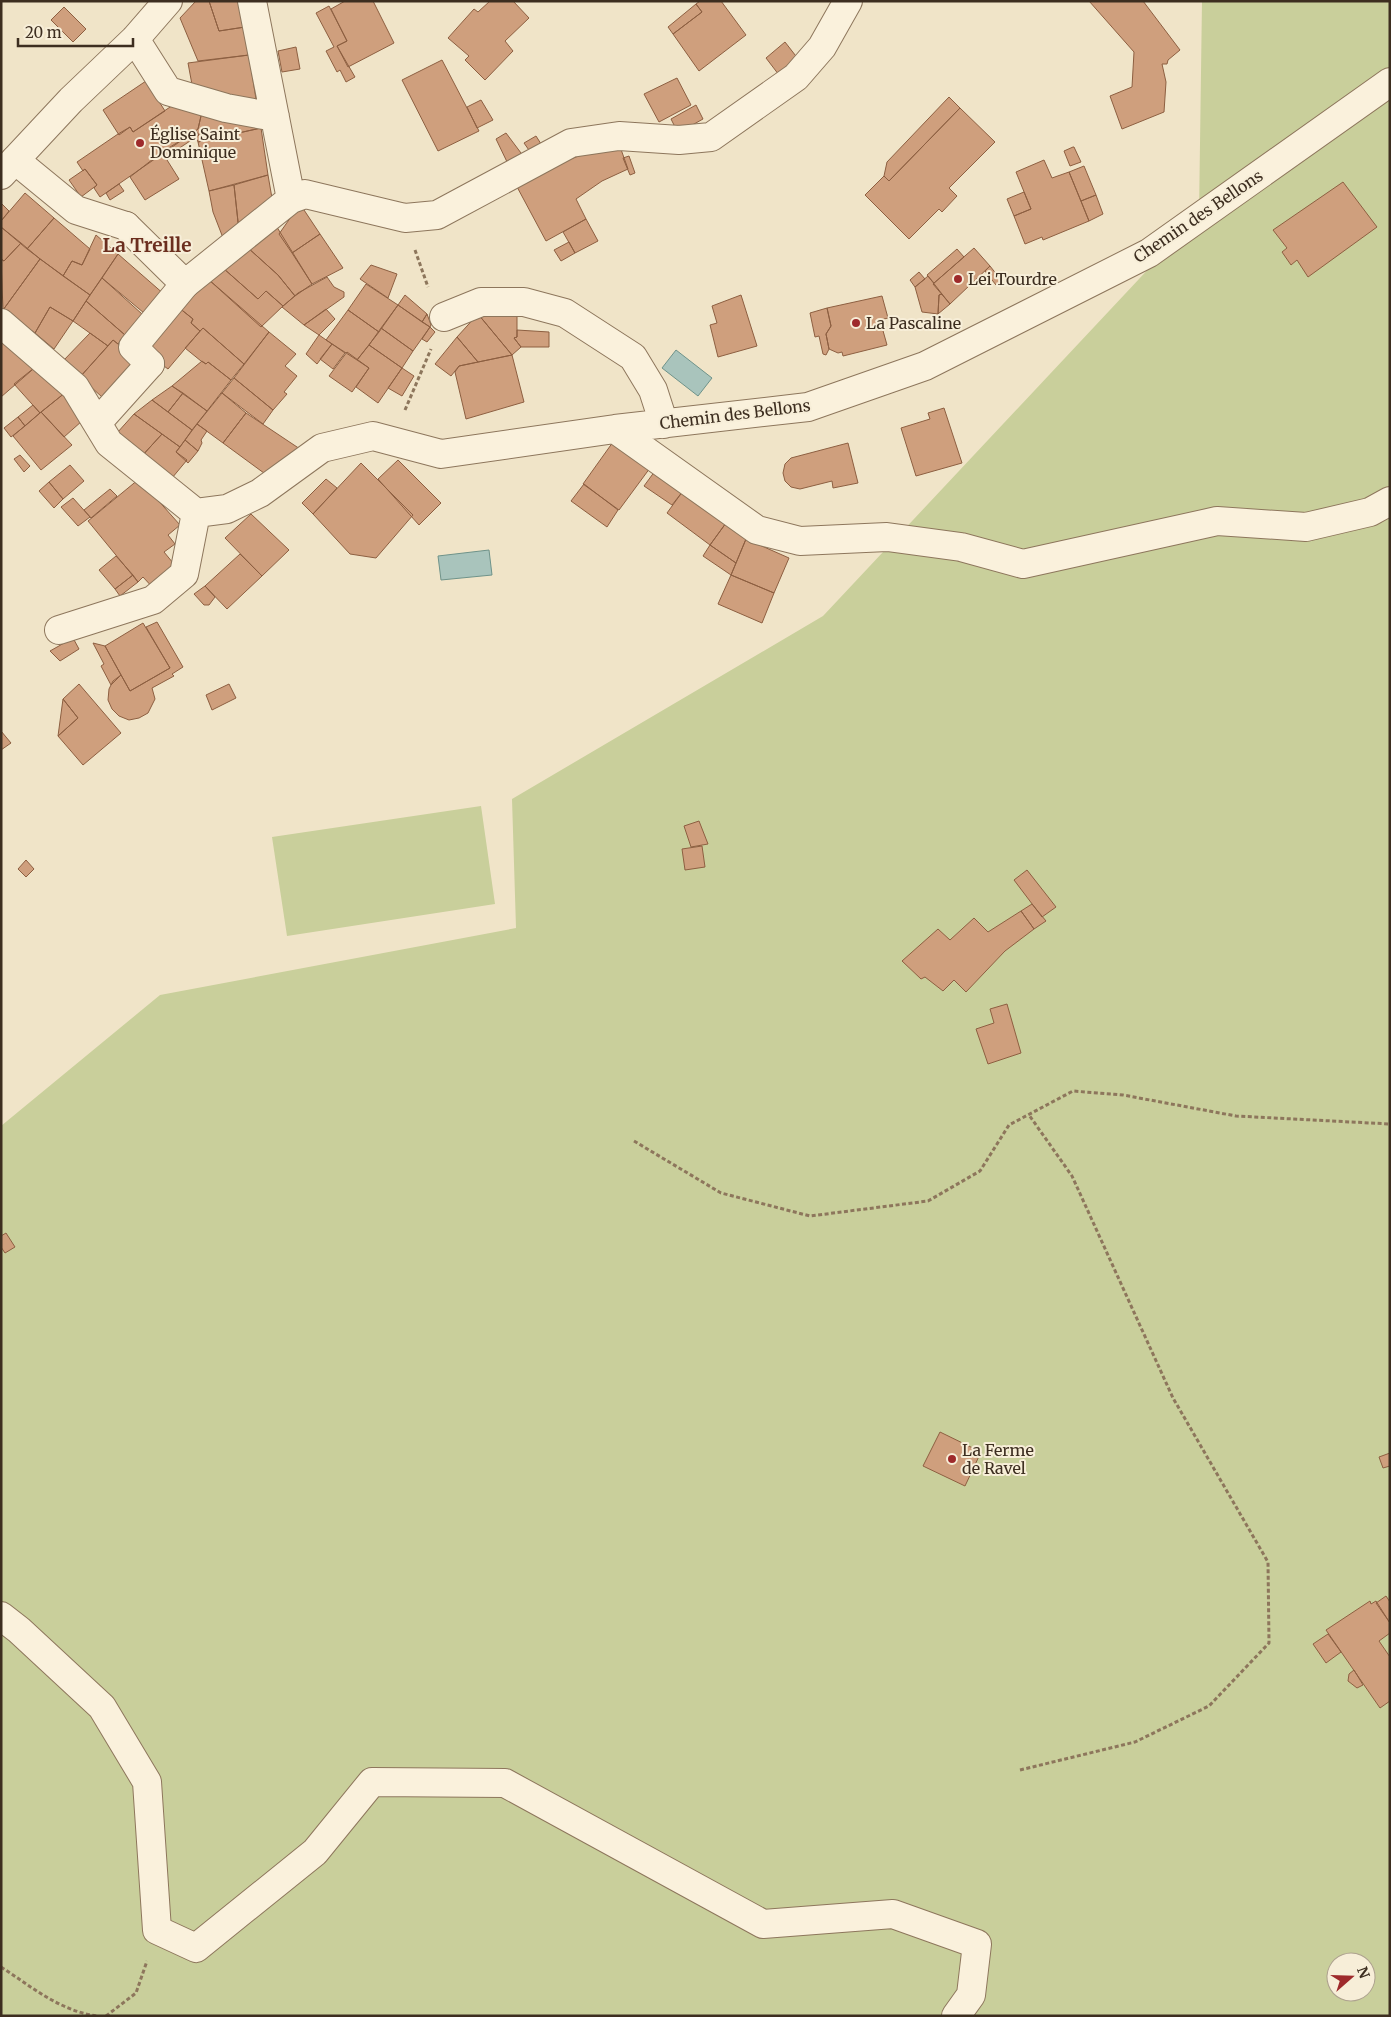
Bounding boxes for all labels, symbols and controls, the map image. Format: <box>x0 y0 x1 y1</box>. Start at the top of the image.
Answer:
scale bar <box>18 15 132 47</box>
text: 20 m <box>25 23 62 42</box>
place label: Église Saint Dominique <box>150 124 241 162</box>
marker: Église Saint Dominique <box>134 137 146 149</box>
street label: Chemin des Bellons <box>1129 165 1267 267</box>
district label: La Treille <box>102 233 192 257</box>
place label: Lei Tourdre <box>968 269 1057 289</box>
marker: Lei Tourdre <box>952 273 964 285</box>
place label: La Pascaline <box>866 313 961 333</box>
marker: La Pascaline <box>850 317 862 329</box>
street label: Chemin des Bellons <box>658 395 812 433</box>
place label: La Ferme de Ravel <box>962 1440 1034 1478</box>
marker: La Ferme de Ravel <box>946 1453 958 1465</box>
north arrow <box>1326 1952 1376 2002</box>
text: N <box>1353 1964 1374 1981</box>

